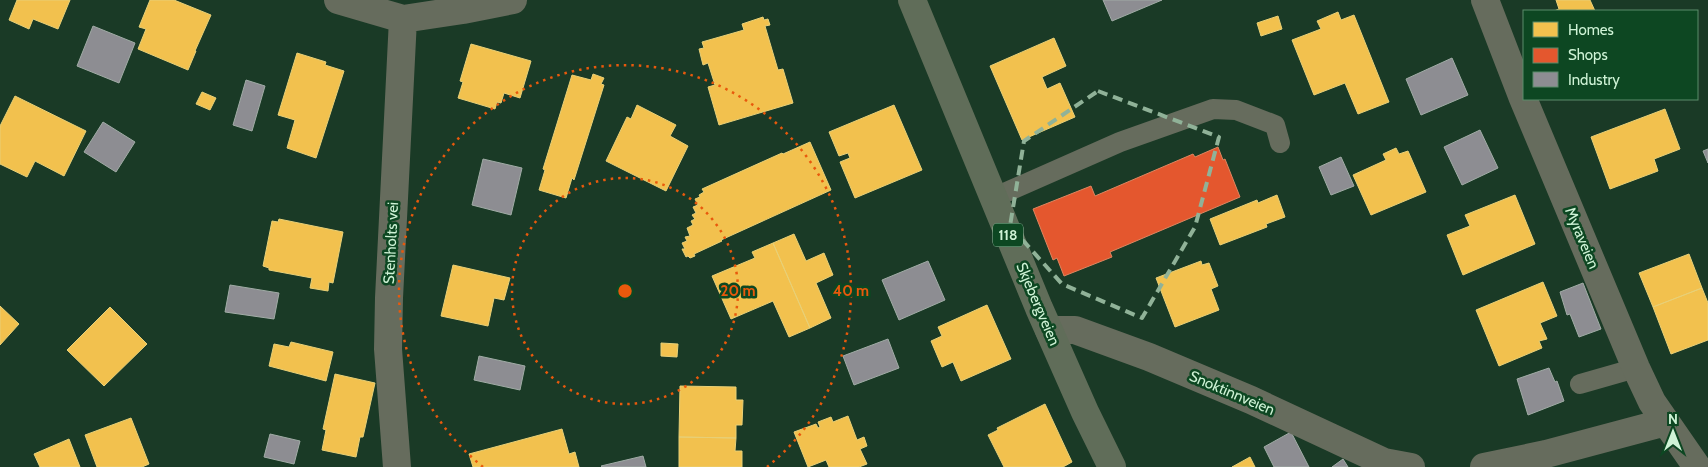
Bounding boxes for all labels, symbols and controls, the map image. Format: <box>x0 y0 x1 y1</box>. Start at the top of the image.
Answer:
legend <box>1523 10 1698 100</box>
text: Homes <box>1568 21 1614 39</box>
text: Shops <box>1568 46 1608 64</box>
text: Industry <box>1568 71 1620 89</box>
street label: Stenholts vei <box>380 201 402 285</box>
street label: Myraveien <box>1561 204 1603 272</box>
road number: 118 <box>993 224 1023 246</box>
street label: Skjebergveien <box>1012 260 1064 348</box>
centre of rings <box>616 282 634 300</box>
text: 20 m <box>721 282 755 300</box>
text: 40 m <box>833 282 869 300</box>
street label: Snoktinnveien <box>1187 367 1277 419</box>
north arrow <box>1648 407 1698 457</box>
text: N <box>1668 410 1678 428</box>

